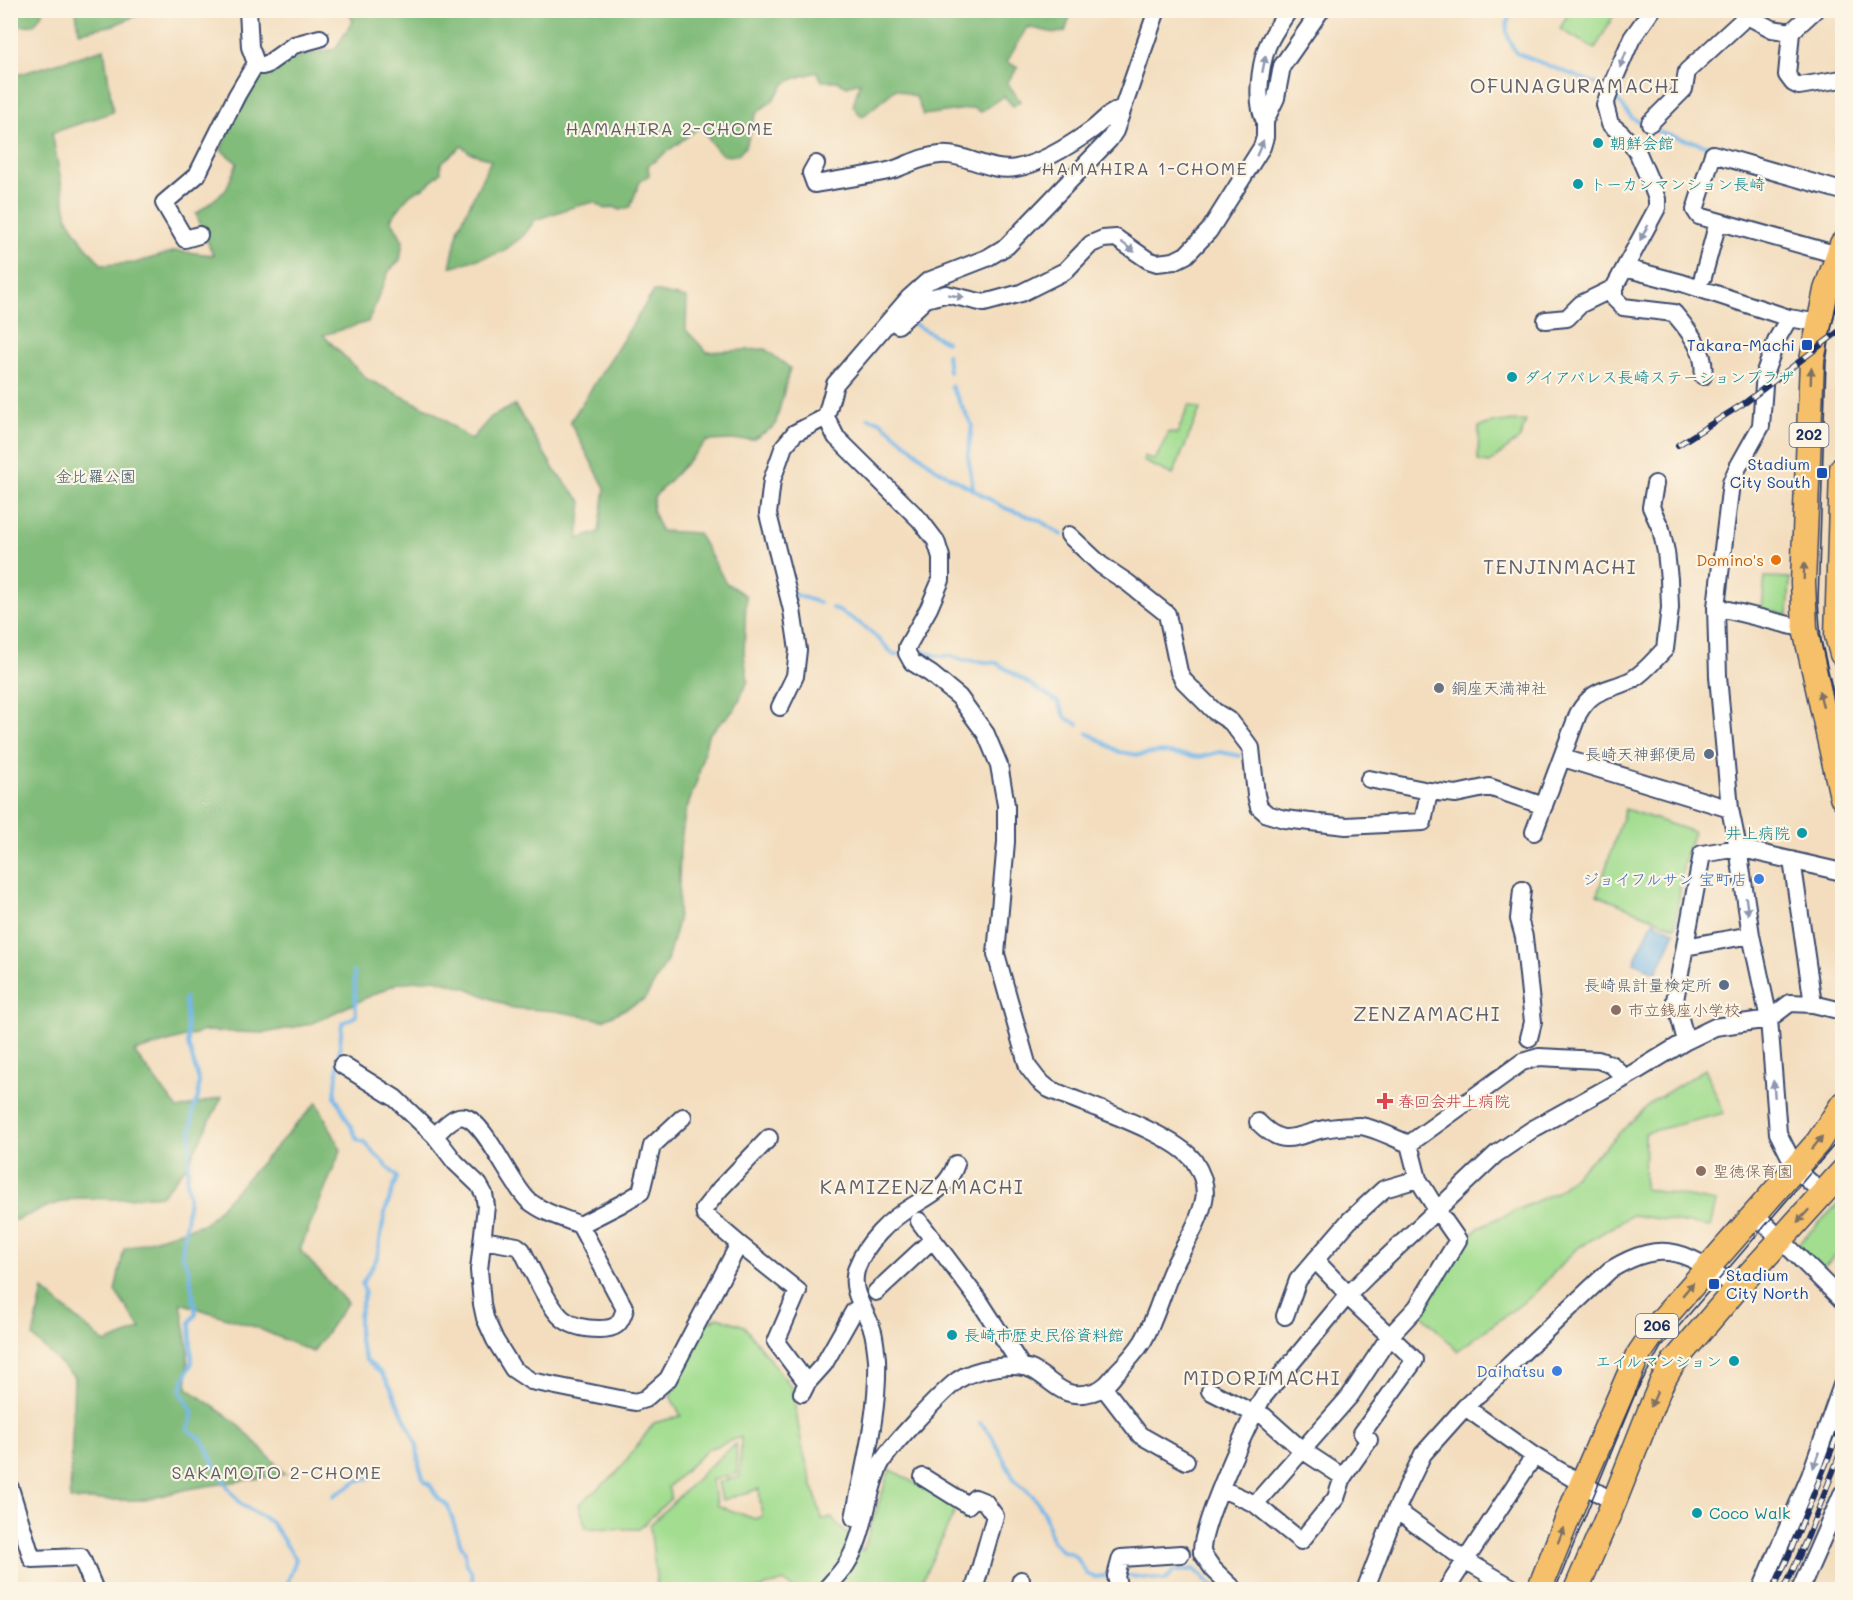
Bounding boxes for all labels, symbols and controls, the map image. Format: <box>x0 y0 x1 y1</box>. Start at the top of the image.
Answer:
one-way arrow <box>1618 52 1628 70</box>
one-way arrow <box>1260 55 1269 74</box>
district label: OFUNAGURAMACHI <box>1470 72 1680 98</box>
district label: HAMAHIRA 2-CHOME <box>566 116 774 140</box>
place label: 朝鮮会館 <box>1610 132 1674 153</box>
marker: 朝鮮会館 <box>1591 136 1605 150</box>
one-way arrow <box>1255 138 1265 156</box>
district label: HAMAHIRA 1-CHOME <box>1042 156 1248 180</box>
place label: トーカンマンション長崎 <box>1590 173 1765 194</box>
marker: トーカンマンション長崎 <box>1571 177 1585 191</box>
one-way arrow <box>1639 224 1649 241</box>
one-way arrow <box>1121 240 1136 252</box>
one-way arrow <box>947 292 966 301</box>
place label: Takara-Machi <box>1687 334 1795 355</box>
marker: Takara-Machi <box>1800 338 1814 352</box>
place label: ダイアパレス長崎ステーションプラザ <box>1524 366 1794 387</box>
one-way arrow <box>1807 366 1816 385</box>
marker: ダイアパレス長崎ステーションプラザ <box>1505 370 1519 384</box>
road number: 202 <box>1790 423 1828 447</box>
place label: Stadium City South <box>1730 453 1810 492</box>
park label: 金比羅公園 <box>56 465 136 486</box>
marker: Stadium City South <box>1815 466 1829 480</box>
place label: Domino's <box>1696 549 1764 570</box>
district label: TENJINMACHI <box>1483 553 1637 579</box>
marker: Domino's <box>1769 553 1783 567</box>
one-way arrow <box>1799 561 1808 580</box>
place label: 銅座天満神社 <box>1451 677 1547 698</box>
marker: 銅座天満神社 <box>1432 681 1446 695</box>
one-way arrow <box>1815 690 1825 708</box>
place label: 長崎天神郵便局 <box>1585 743 1697 764</box>
marker: 長崎天神郵便局 <box>1702 747 1716 761</box>
place label: 井上病院 <box>1726 822 1790 843</box>
marker: 井上病院 <box>1795 826 1809 840</box>
place label: ジョイフルサン 宝町店 <box>1583 868 1747 889</box>
marker: ジョイフルサン 宝町店 <box>1752 872 1766 886</box>
one-way arrow <box>1742 896 1751 915</box>
place label: 長崎県計量検定所 <box>1584 974 1712 995</box>
marker: 長崎県計量検定所 <box>1717 978 1731 992</box>
place label: 市立銭座小学校 <box>1628 999 1740 1020</box>
district label: ZENZAMACHI <box>1353 1000 1501 1026</box>
marker: 市立銭座小学校 <box>1609 1003 1623 1017</box>
one-way arrow <box>1770 1080 1779 1099</box>
place label: 春回会井上病院 <box>1398 1090 1510 1111</box>
marker: 春回会井上病院 <box>1376 1092 1394 1110</box>
one-way arrow <box>1810 1136 1823 1151</box>
place label: 聖徳保育園 <box>1713 1160 1793 1181</box>
marker: 聖徳保育園 <box>1694 1164 1708 1178</box>
district label: KAMIZENZAMACHI <box>820 1173 1024 1199</box>
one-way arrow <box>1796 1208 1810 1223</box>
place label: Stadium City North <box>1726 1264 1808 1303</box>
marker: Stadium City North <box>1707 1277 1721 1291</box>
one-way arrow <box>1681 1282 1694 1297</box>
road number: 206 <box>1636 1314 1678 1338</box>
place label: 長崎市歴史民俗資料館 <box>964 1324 1124 1345</box>
marker: 長崎市歴史民俗資料館 <box>945 1328 959 1342</box>
place label: エイルマンション <box>1595 1350 1722 1371</box>
marker: エイルマンション <box>1727 1354 1741 1368</box>
place label: Daihatsu <box>1477 1360 1545 1381</box>
district label: MIDORIMACHI <box>1183 1364 1341 1390</box>
marker: Daihatsu <box>1550 1364 1564 1378</box>
one-way arrow <box>1649 1390 1659 1408</box>
one-way arrow <box>1811 1451 1821 1469</box>
district label: SAKAMOTO 2-CHOME <box>172 1460 382 1484</box>
place label: Coco Walk <box>1709 1502 1790 1523</box>
marker: Coco Walk <box>1690 1506 1704 1520</box>
one-way arrow <box>1557 1526 1566 1544</box>

